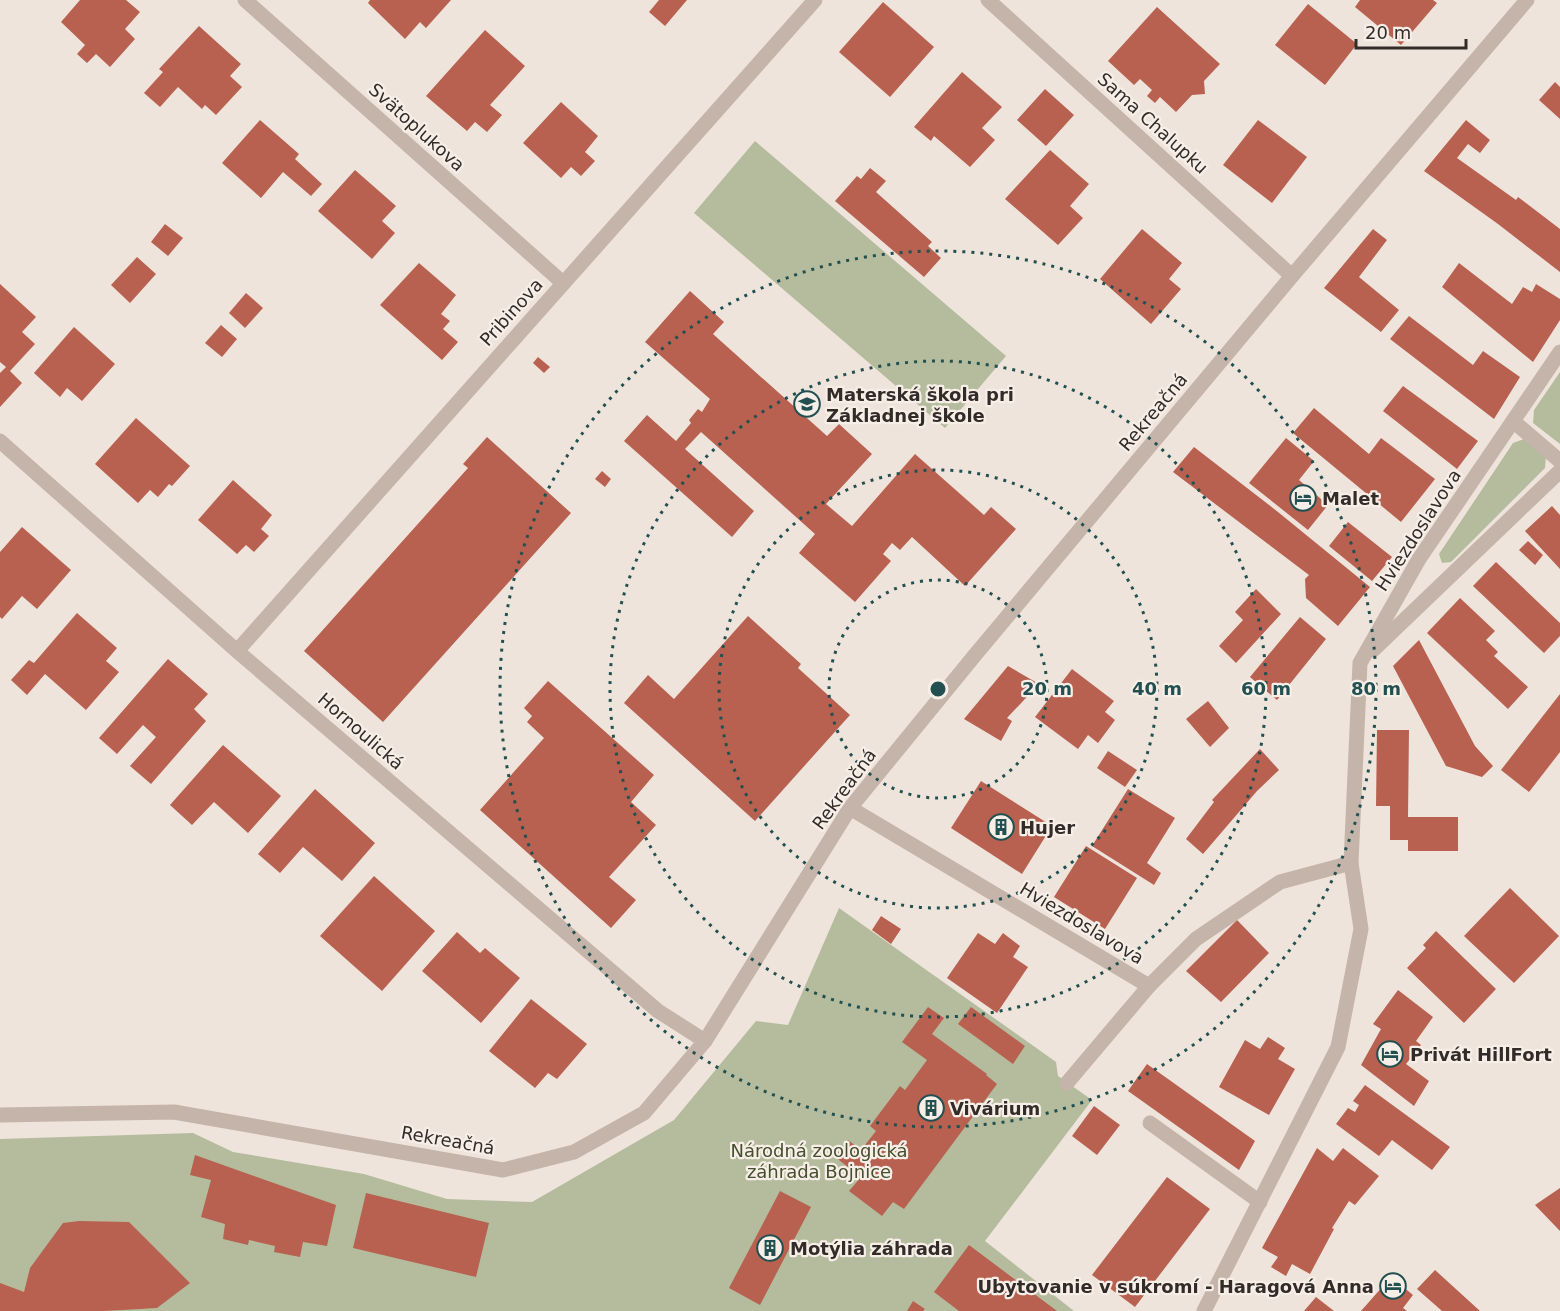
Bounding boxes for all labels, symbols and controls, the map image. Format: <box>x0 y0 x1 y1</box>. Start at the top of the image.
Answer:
scale bar <box>1356 12 1466 50</box>
text: 20 m <box>1365 22 1411 43</box>
street label: Sama Chalupku <box>1094 68 1212 178</box>
street label: Svätoplukova <box>365 79 469 175</box>
street label: Pribinova <box>475 274 547 350</box>
street label: Rekreačná <box>1115 369 1191 455</box>
place label: Materská škola pri Základnej škole <box>826 384 1014 426</box>
school or university icon: Materská škola pri Základnej škole <box>792 389 822 419</box>
street label: Hviezdoslavova <box>1371 465 1465 595</box>
hotel icon: Malet <box>1288 483 1318 513</box>
place label: Malet <box>1322 488 1379 509</box>
text: 20 m <box>1022 678 1072 699</box>
text: 40 m <box>1132 678 1182 699</box>
text: 60 m <box>1241 678 1291 699</box>
text: 80 m <box>1351 678 1401 699</box>
centre of rings <box>928 679 948 699</box>
street label: Hornoulická <box>314 688 408 774</box>
street label: Rekreačná <box>808 745 880 833</box>
building icon: Hujer <box>986 812 1016 842</box>
place label: Hujer <box>1020 817 1075 838</box>
street label: Hviezdoslavova <box>1016 878 1148 968</box>
hotel icon: Privát HillFort <box>1375 1039 1405 1069</box>
place label: Privát HillFort <box>1410 1044 1552 1065</box>
building icon: Vivárium <box>916 1093 946 1123</box>
place label: Vivárium <box>950 1098 1040 1119</box>
street label: Rekreačná <box>400 1121 496 1159</box>
park label: Národná zoologická záhrada Bojnice <box>730 1140 908 1182</box>
building icon: Motýlia záhrada <box>755 1233 785 1263</box>
place label: Motýlia záhrada <box>790 1238 953 1259</box>
hotel icon: Ubytovanie v súkromí - Haragová Anna <box>1378 1271 1408 1301</box>
place label: Ubytovanie v súkromí - Haragová Anna <box>977 1276 1374 1297</box>

